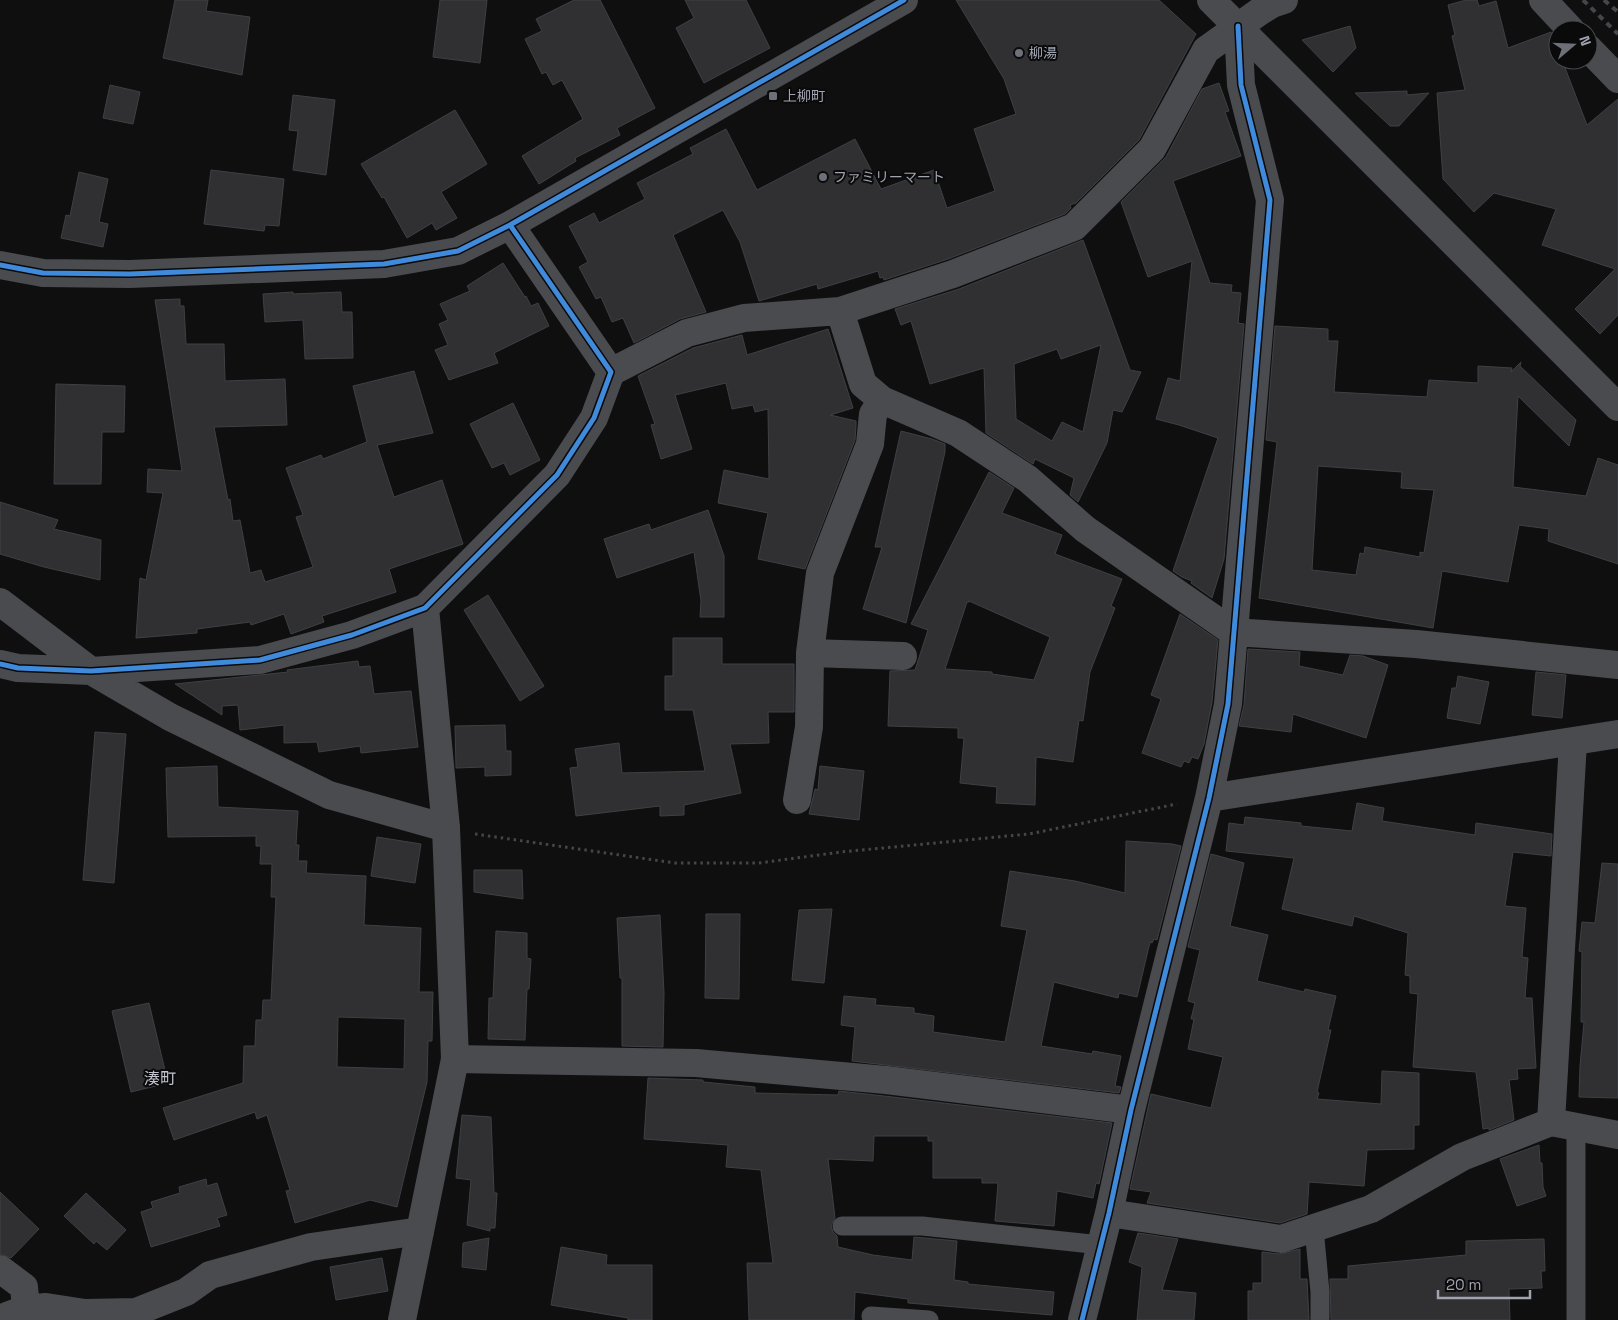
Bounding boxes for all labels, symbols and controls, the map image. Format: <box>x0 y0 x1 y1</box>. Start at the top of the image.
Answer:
north arrow <box>1548 20 1598 70</box>
text: N <box>1575 33 1595 48</box>
place label: 柳湯 <box>1029 44 1057 62</box>
marker: 柳湯 <box>1013 47 1025 59</box>
place label: 上柳町 <box>783 87 825 105</box>
marker: 上柳町 <box>767 90 779 102</box>
place label: ファミリーマート <box>833 168 945 186</box>
marker: ファミリーマート <box>817 171 829 183</box>
district label: 湊町 <box>144 1068 176 1089</box>
scale bar <box>1438 1268 1530 1300</box>
text: 20 m <box>1446 1275 1481 1294</box>

